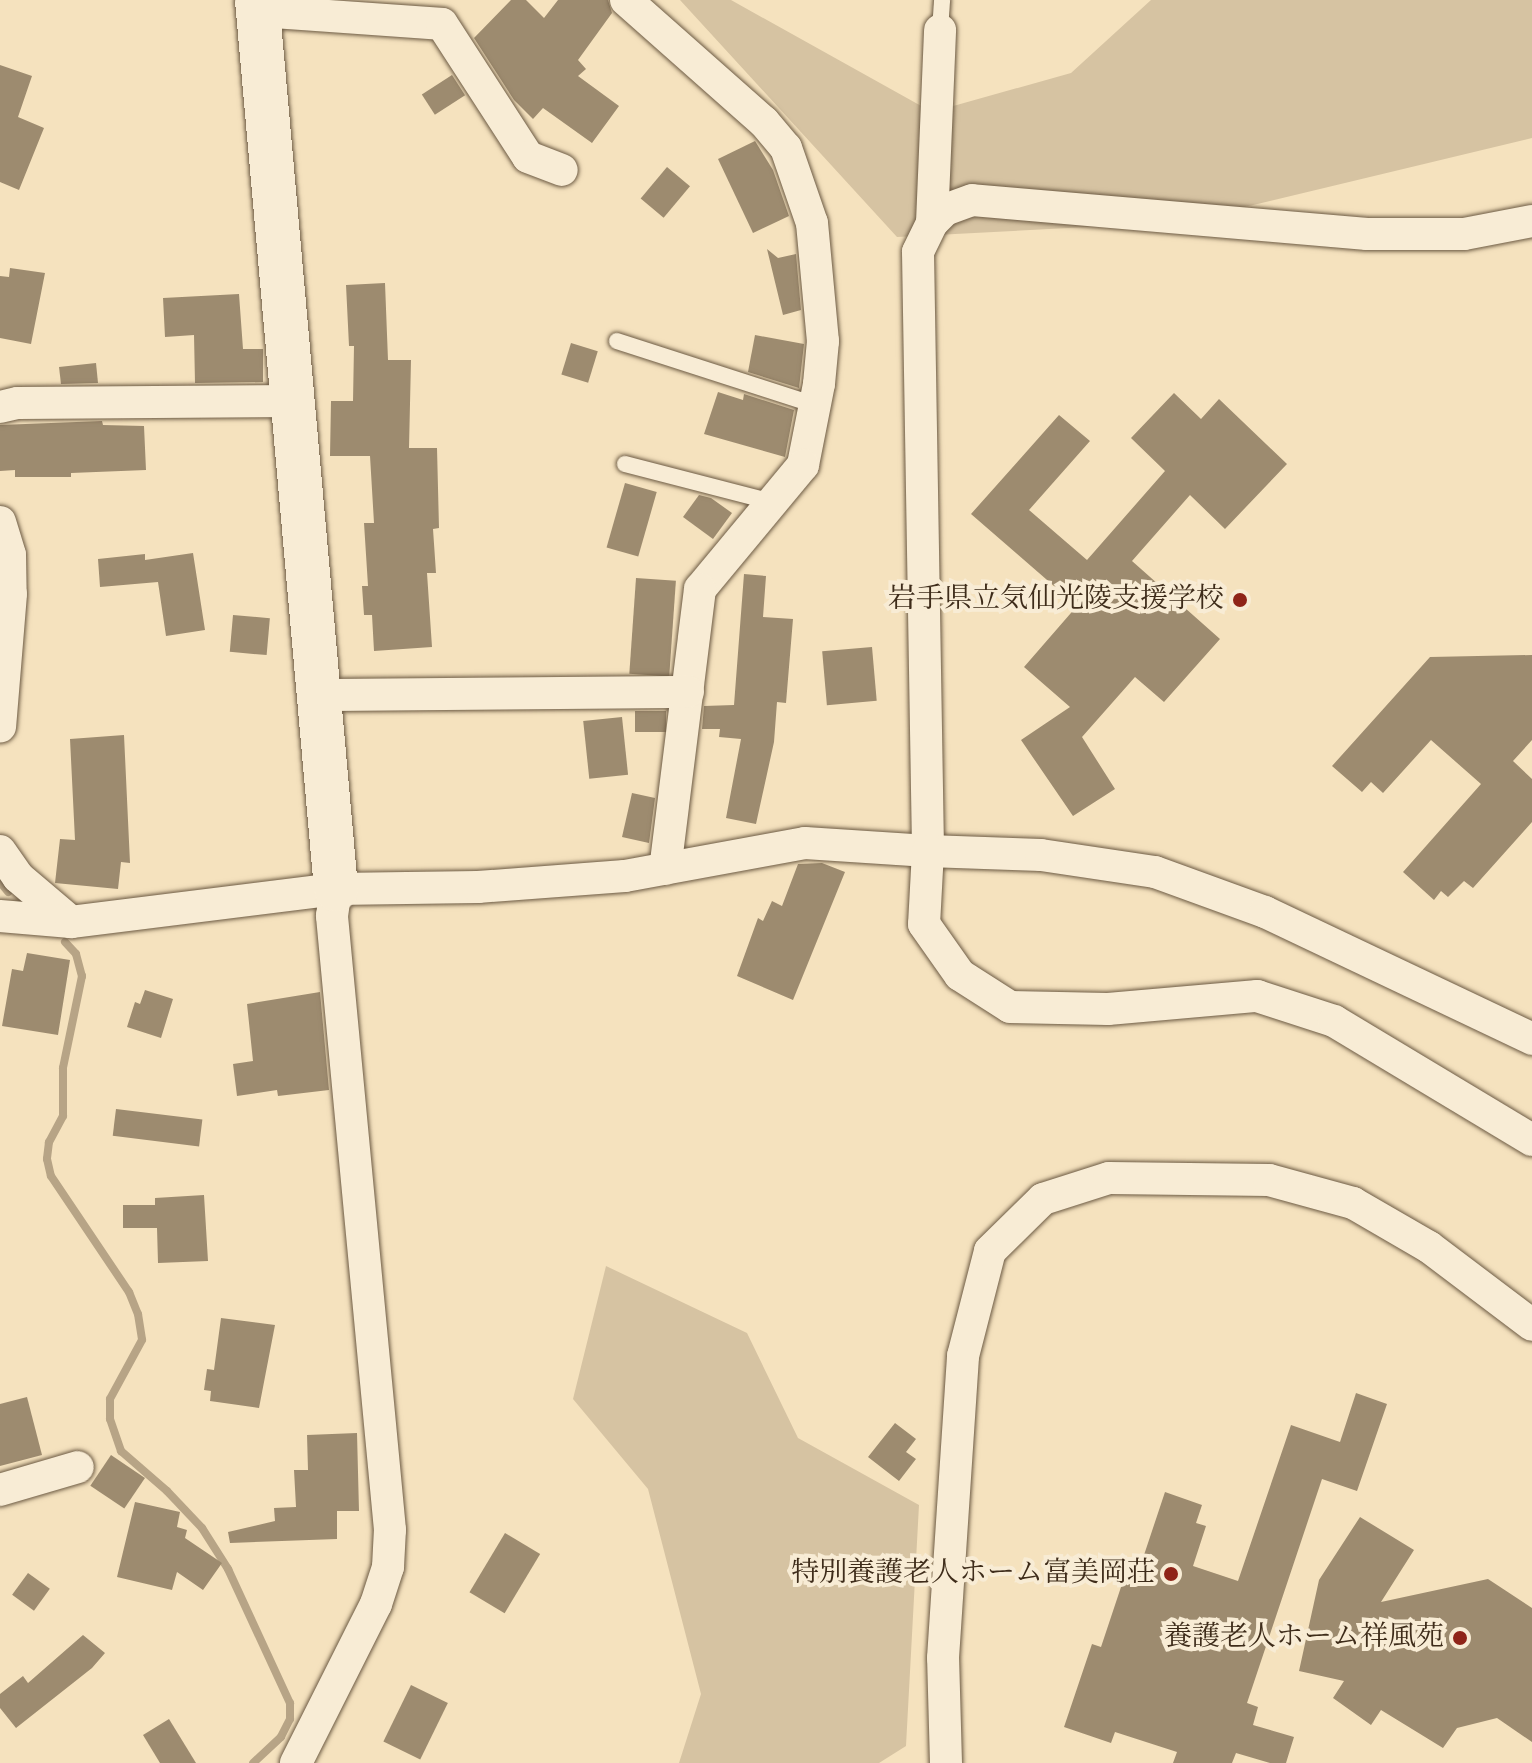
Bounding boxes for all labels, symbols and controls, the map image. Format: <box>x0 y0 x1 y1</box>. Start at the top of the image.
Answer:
place label: 岩手県立気仙光陵支援学校 <box>888 583 1224 617</box>
marker: 岩手県立気仙光陵支援学校 <box>1231 591 1249 609</box>
place label: 特別養護老人ホーム富美岡荘 <box>791 1557 1155 1591</box>
marker: 特別養護老人ホーム富美岡荘 <box>1162 1565 1180 1583</box>
place label: 養護老人ホーム祥風苑 <box>1164 1621 1444 1655</box>
marker: 養護老人ホーム祥風苑 <box>1451 1629 1469 1647</box>

